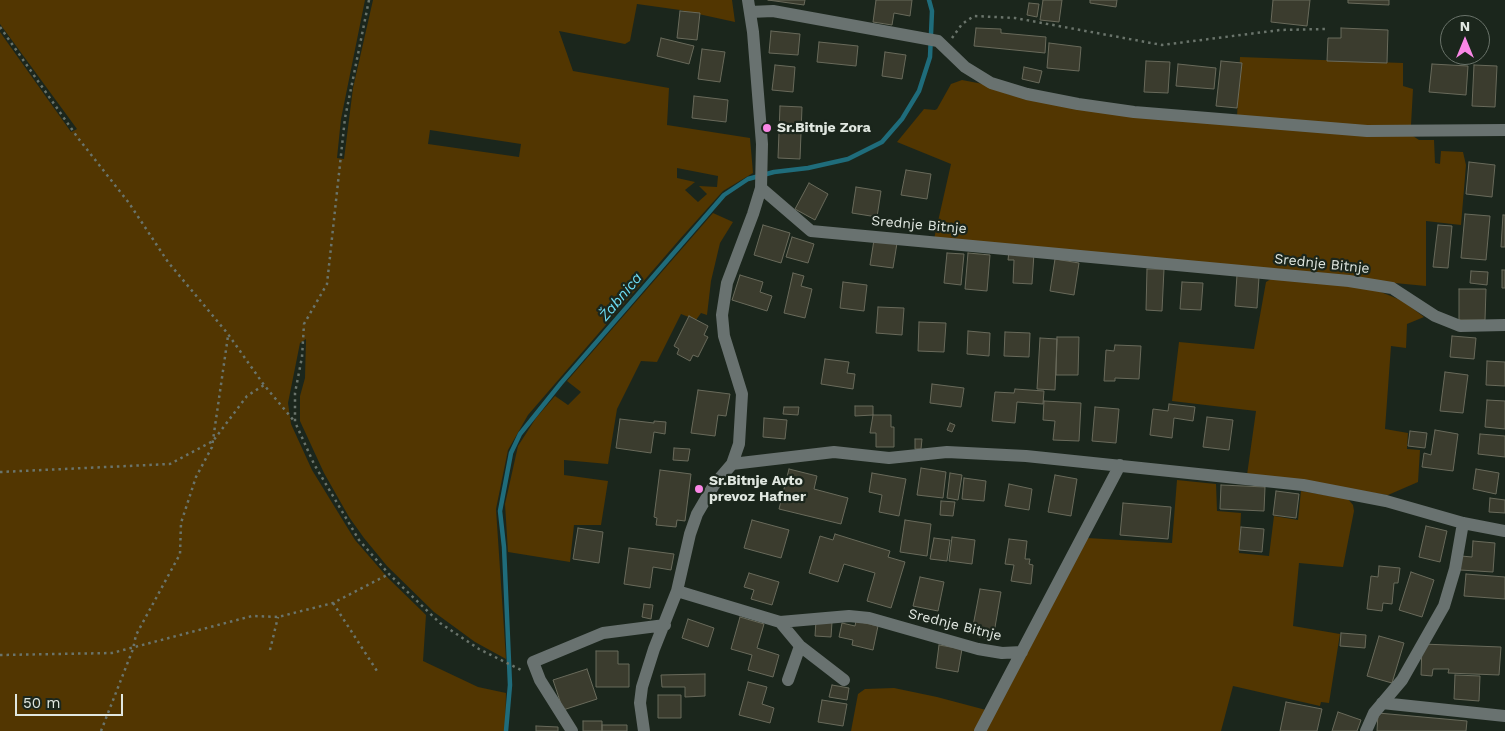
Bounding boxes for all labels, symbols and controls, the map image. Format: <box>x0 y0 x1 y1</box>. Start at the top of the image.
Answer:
north arrow <box>1440 15 1490 65</box>
text: N <box>1460 18 1470 34</box>
place label: Sr.Bitnje Zora <box>777 120 871 136</box>
marker: Sr.Bitnje Zora <box>761 122 773 134</box>
street label: Srednje Bitnje <box>871 212 967 238</box>
street label: Srednje Bitnje <box>1274 251 1370 277</box>
water label: Žabnica <box>596 269 646 325</box>
place label: Sr.Bitnje Avto prevoz Hafner <box>709 473 806 506</box>
marker: Sr.Bitnje Avto prevoz Hafner <box>693 483 705 495</box>
street label: Srednje Bitnje <box>907 605 1003 645</box>
scale bar <box>18 684 125 716</box>
text: 50 m <box>23 694 60 712</box>

